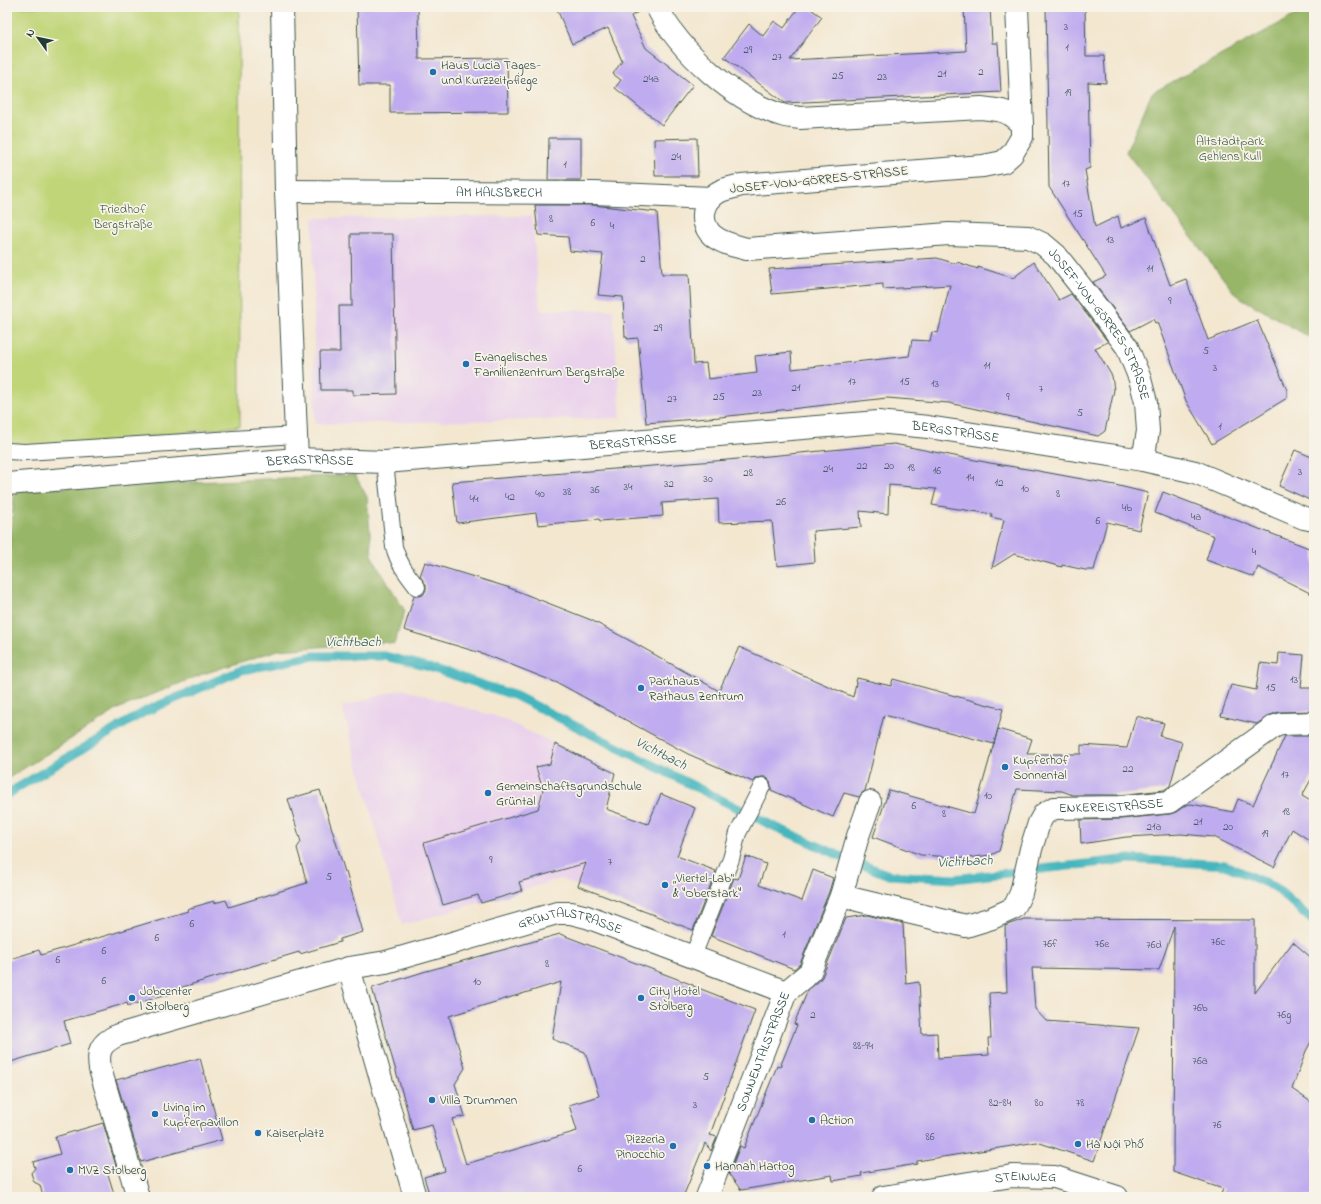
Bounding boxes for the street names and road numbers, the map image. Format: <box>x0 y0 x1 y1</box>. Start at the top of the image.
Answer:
street label: JOSEF-VON-GÖRRES-STRASSE <box>729 161 909 199</box>
street label: AM HALSBRECH <box>456 183 542 202</box>
street label: JOSEF-VON-GÖRRES-STRASSE <box>1044 243 1155 402</box>
street label: BERGSTRASSE <box>910 416 1001 447</box>
street label: BERGSTRASSE <box>588 429 678 455</box>
street label: BERGSTRASSE <box>264 449 354 471</box>
street label: ENKEREISTRASSE <box>1059 793 1164 817</box>
street label: GRÜNTALSTRASSE <box>515 903 625 939</box>
street label: SONNENTALSTRASSE <box>731 989 795 1114</box>
street label: STEINWEG <box>993 1166 1056 1188</box>

